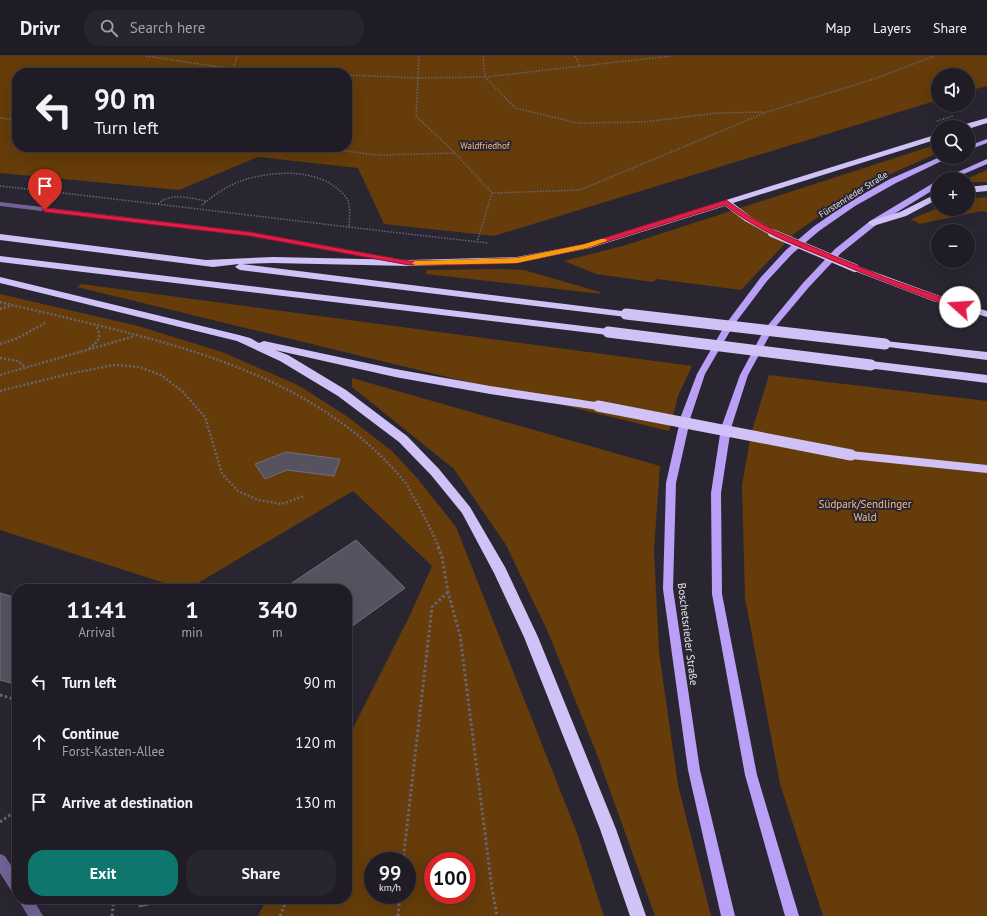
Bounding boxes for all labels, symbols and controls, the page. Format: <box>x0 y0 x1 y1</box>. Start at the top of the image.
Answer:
search box <box>84 10 364 46</box>
text: Drivr <box>20 16 60 40</box>
icon: search <box>98 17 120 39</box>
text: Search here <box>130 18 205 37</box>
text: Map <box>825 19 851 37</box>
text: Layers <box>873 19 911 37</box>
text: Share <box>933 19 967 37</box>
map controls <box>931 68 975 268</box>
button: sound <box>931 68 975 112</box>
text: 90 m <box>94 80 155 117</box>
icon: left <box>28 84 80 136</box>
text: Turn left <box>94 116 159 139</box>
button: search <box>931 120 975 164</box>
park label: Waldfriedhof <box>460 140 511 151</box>
street label: Fürstenrieder Straße <box>817 168 890 220</box>
pin <box>28 169 62 210</box>
button: + <box>931 172 975 216</box>
icon: arrive <box>34 175 56 197</box>
button: − <box>931 224 975 268</box>
position arrow <box>939 286 981 328</box>
park label: Südpark/Sendlinger Wald <box>819 497 912 524</box>
street label: Boschetsrieder Straße <box>675 582 701 686</box>
text: 11:41 <box>66 594 127 625</box>
text: 1 <box>185 594 199 625</box>
text: 340 <box>257 594 298 625</box>
text: Arrival <box>79 624 115 641</box>
text: min <box>181 624 203 641</box>
text: m <box>272 624 283 641</box>
icon: left <box>28 671 50 693</box>
text: Turn left <box>62 673 116 692</box>
text: 90 m <box>303 673 336 692</box>
text: Continue <box>62 724 119 743</box>
icon: ahead <box>28 731 50 753</box>
text: 120 m <box>295 733 336 752</box>
text: Forst-Kasten-Allee <box>62 743 165 760</box>
icon: arrive <box>28 791 50 813</box>
text: Arrive at destination <box>62 793 193 812</box>
text: 130 m <box>295 793 336 812</box>
button: Exit <box>28 850 178 896</box>
button: Share <box>186 850 336 896</box>
speed limit sign: 100 <box>424 852 476 904</box>
text: 99 <box>379 860 401 886</box>
text: km/h <box>379 881 401 894</box>

